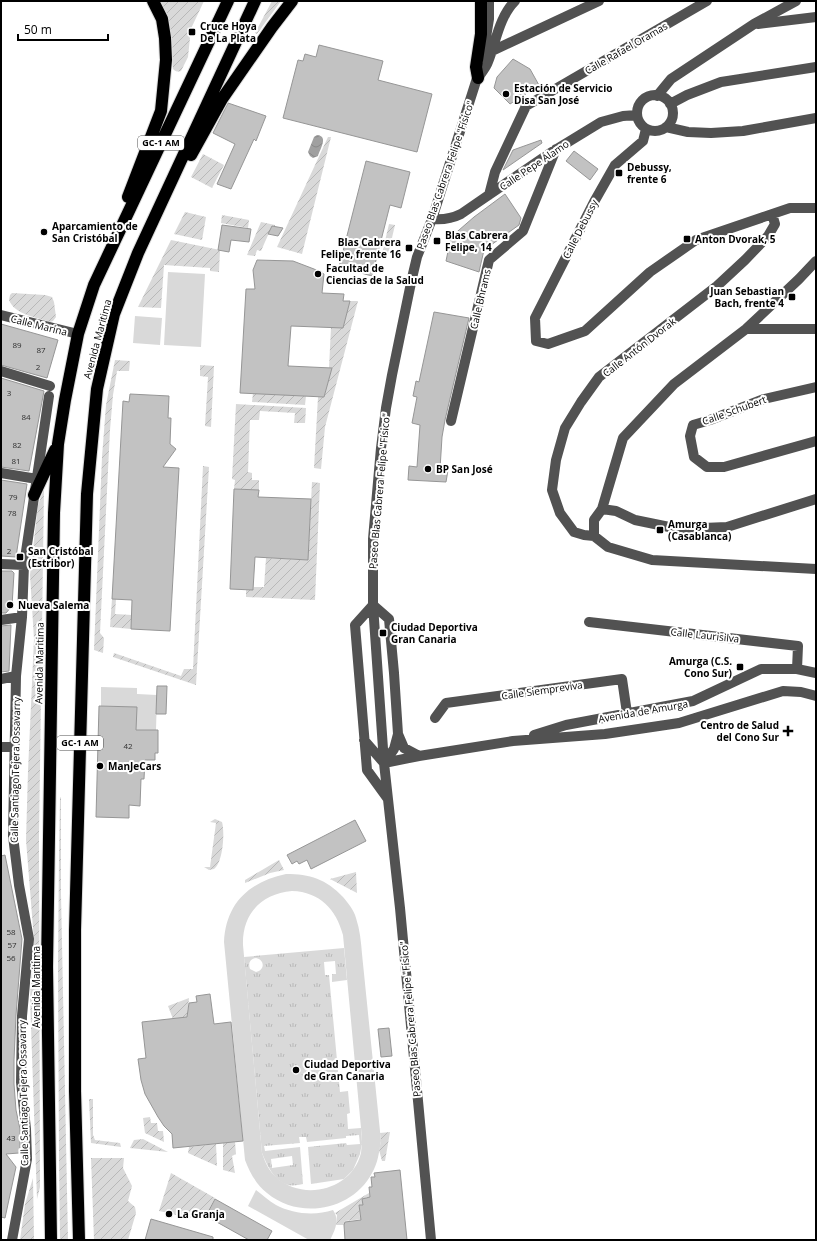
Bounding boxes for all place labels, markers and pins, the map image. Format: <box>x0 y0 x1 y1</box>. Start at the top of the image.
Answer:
place label: Cruce Hoya De La Plata <box>200 19 257 45</box>
marker: Cruce Hoya De La Plata <box>187 27 197 37</box>
place label: Estación de Servicio Disa San José <box>514 81 612 107</box>
marker: Estación de Servicio Disa San José <box>501 89 511 99</box>
place label: Debussy, frente 6 <box>627 160 672 186</box>
marker: Debussy, frente 6 <box>614 168 624 178</box>
place label: Aparcamiento de San Cristóbal <box>52 219 138 245</box>
marker: Aparcamiento de San Cristóbal <box>39 227 49 237</box>
place label: Blas Cabrera Felipe, 14 <box>445 228 508 254</box>
place label: Anton Dvorak, 5 <box>695 232 776 246</box>
marker: Anton Dvorak, 5 <box>682 234 692 244</box>
place label: Blas Cabrera Felipe, frente 16 <box>321 235 401 261</box>
marker: Blas Cabrera Felipe, 14 <box>432 236 442 246</box>
marker: Blas Cabrera Felipe, frente 16 <box>404 243 414 253</box>
place label: Facultad de Ciencias de la Salud <box>326 261 424 287</box>
marker: Facultad de Ciencias de la Salud <box>313 269 323 279</box>
place label: Juan Sebastian Bach, frente 4 <box>709 284 784 310</box>
marker: Juan Sebastian Bach, frente 4 <box>787 292 797 302</box>
place label: BP San José <box>436 462 493 476</box>
marker: BP San José <box>423 464 433 474</box>
place label: Amurga (Casablanca) <box>668 517 731 543</box>
marker: Amurga (Casablanca) <box>655 525 665 535</box>
place label: San Cristóbal (Estribor) <box>28 544 94 570</box>
marker: San Cristóbal (Estribor) <box>15 552 25 562</box>
place label: Nueva Salema <box>18 598 89 612</box>
marker: Nueva Salema <box>5 600 15 610</box>
place label: Ciudad Deportiva Gran Canaria <box>391 620 478 646</box>
marker: Ciudad Deportiva Gran Canaria <box>378 628 388 638</box>
place label: Amurga (C.S. Cono Sur) <box>669 654 732 680</box>
marker: Amurga (C.S. Cono Sur) <box>735 662 745 672</box>
place label: Centro de Salud del Cono Sur <box>700 718 779 744</box>
marker: Centro de Salud del Cono Sur <box>782 725 794 737</box>
place label: ManJeCars <box>108 759 161 773</box>
marker: ManJeCars <box>95 761 105 771</box>
place label: Ciudad Deportiva de Gran Canaria <box>304 1057 391 1083</box>
marker: Ciudad Deportiva de Gran Canaria <box>291 1065 301 1075</box>
place label: La Granja <box>177 1207 225 1221</box>
marker: La Granja <box>164 1209 174 1219</box>

